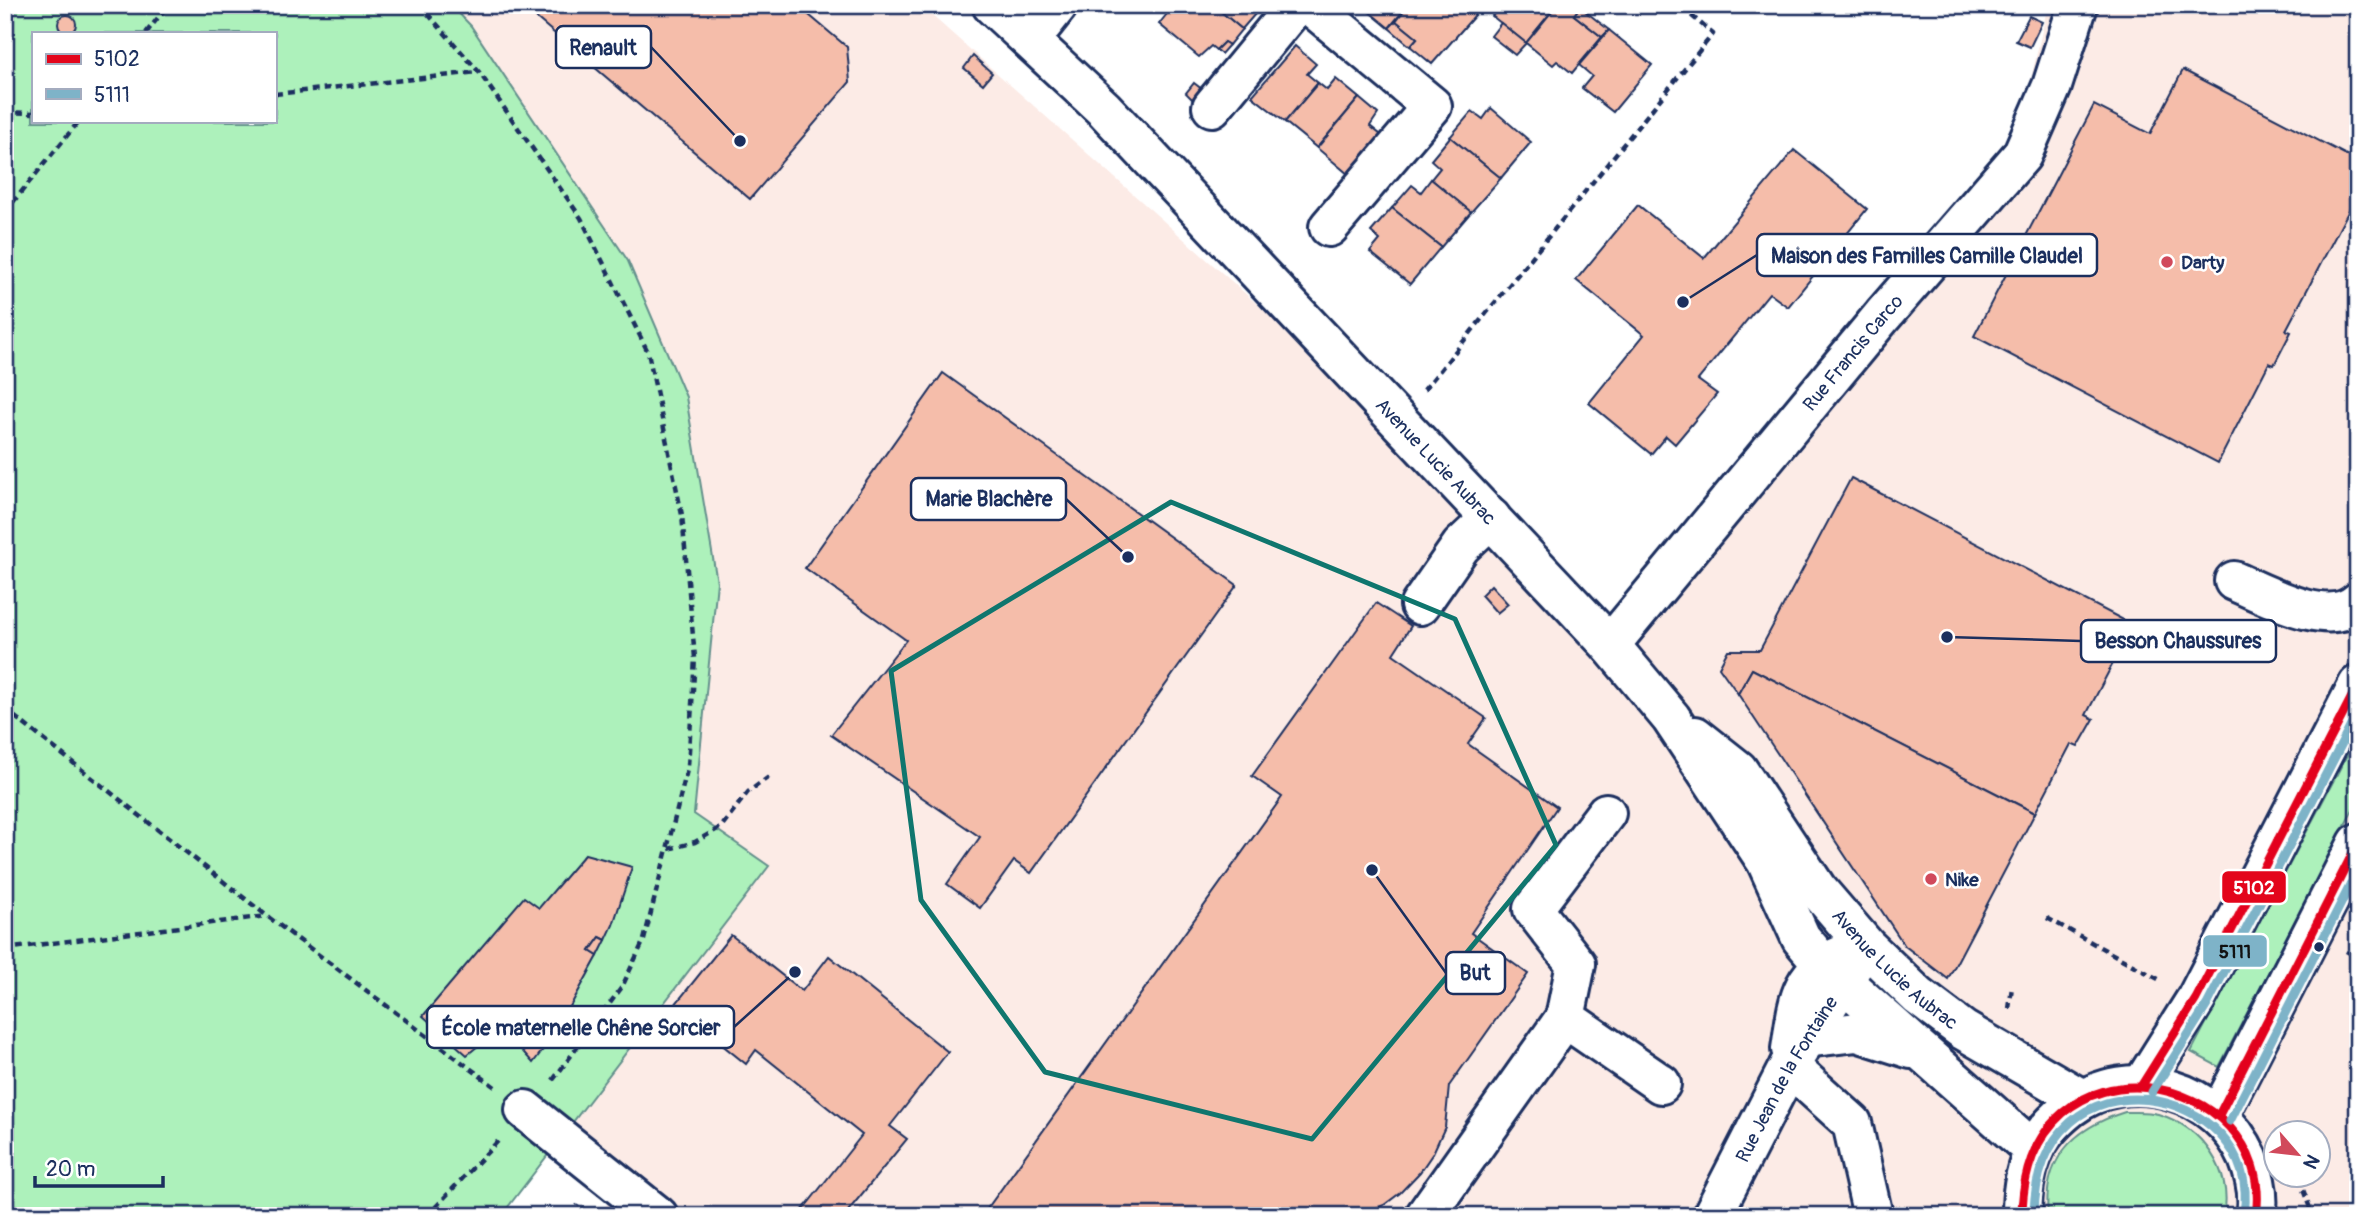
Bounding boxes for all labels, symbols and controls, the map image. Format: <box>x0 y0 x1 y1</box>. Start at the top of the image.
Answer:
callout: Renault <box>556 26 651 68</box>
legend <box>32 32 276 122</box>
text: Renault <box>569 35 637 62</box>
text: 5102 <box>94 46 140 73</box>
text: 5111 <box>94 82 130 109</box>
callout: Maison des Familles Camille Claudel <box>1757 234 2097 276</box>
text: Maison des Familles Camille Claudel <box>1771 243 2083 270</box>
place label: Darty <box>2181 251 2225 275</box>
marker: Darty <box>2159 254 2175 270</box>
street label: Rue Francis Carco <box>1798 290 1908 416</box>
street label: Avenue Lucie Aubrac <box>1370 393 1501 530</box>
callout: Marie Blachère <box>911 478 1066 520</box>
text: Marie Blachère <box>926 486 1053 513</box>
callout: Besson Chaussures <box>2081 620 2276 662</box>
text: Besson Chaussures <box>2095 628 2262 655</box>
place label: Nike <box>1945 868 1979 892</box>
line badge: 5102 <box>2221 870 2287 904</box>
marker: Nike <box>1923 871 1939 887</box>
text: 5102 <box>2233 876 2275 900</box>
street label: Avenue Lucie Aubrac <box>1827 904 1963 1035</box>
line badge: 5111 <box>2202 934 2268 968</box>
text: 5111 <box>2219 940 2251 964</box>
unlabelled marker <box>2312 940 2326 954</box>
callout: But <box>1446 952 1505 994</box>
text: But <box>1460 960 1491 987</box>
street label: Rue Jean de la Fontaine <box>1731 991 1844 1166</box>
callout: École maternelle Chêne Sorcier <box>427 1006 734 1048</box>
text: École maternelle Chêne Sorcier <box>442 1014 721 1042</box>
north arrow <box>2262 1120 2332 1190</box>
scale bar <box>35 1144 163 1188</box>
text: N <box>2297 1150 2325 1173</box>
text: 20 m <box>46 1156 95 1183</box>

